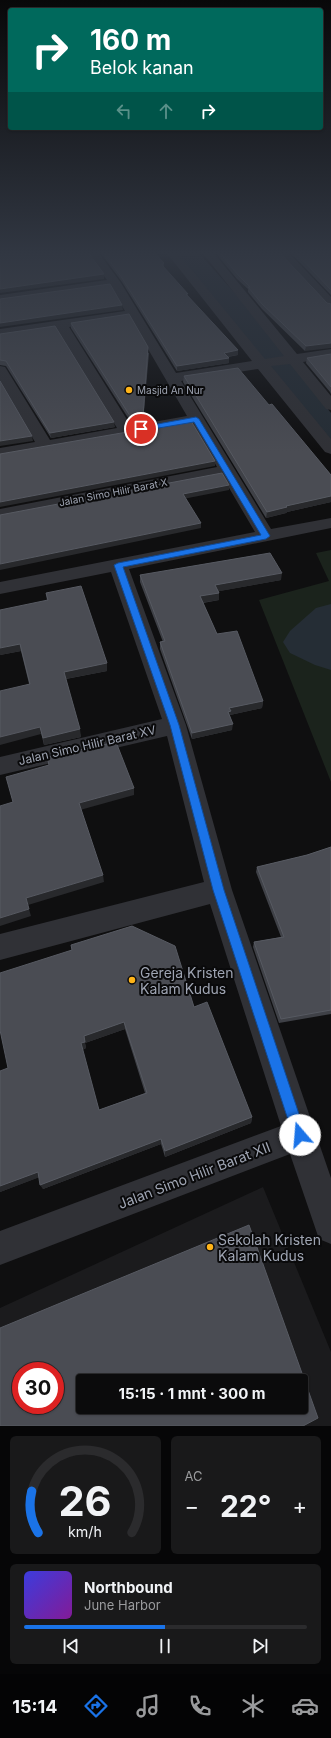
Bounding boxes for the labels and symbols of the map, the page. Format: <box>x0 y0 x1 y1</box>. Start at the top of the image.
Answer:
place label: Masjid An Nur <box>137 384 204 396</box>
marker: Masjid An Nur <box>124 385 134 395</box>
pin <box>124 412 158 446</box>
street label: Jalan Simo Hilir Barat X <box>58 476 168 508</box>
street label: Jalan Simo Hilir Barat XV <box>17 722 157 768</box>
place label: Gereja Kristen Kalam Kudus <box>140 964 234 997</box>
marker: Gereja Kristen Kalam Kudus <box>127 975 137 985</box>
position arrow <box>279 1114 321 1156</box>
street label: Jalan Simo Hilir Barat XII <box>115 1138 273 1212</box>
place label: Sekolah Kristen Kalam Kudus <box>218 1231 321 1264</box>
marker: Sekolah Kristen Kalam Kudus <box>205 1242 215 1252</box>
speed limit sign: 30 <box>12 1362 64 1414</box>

